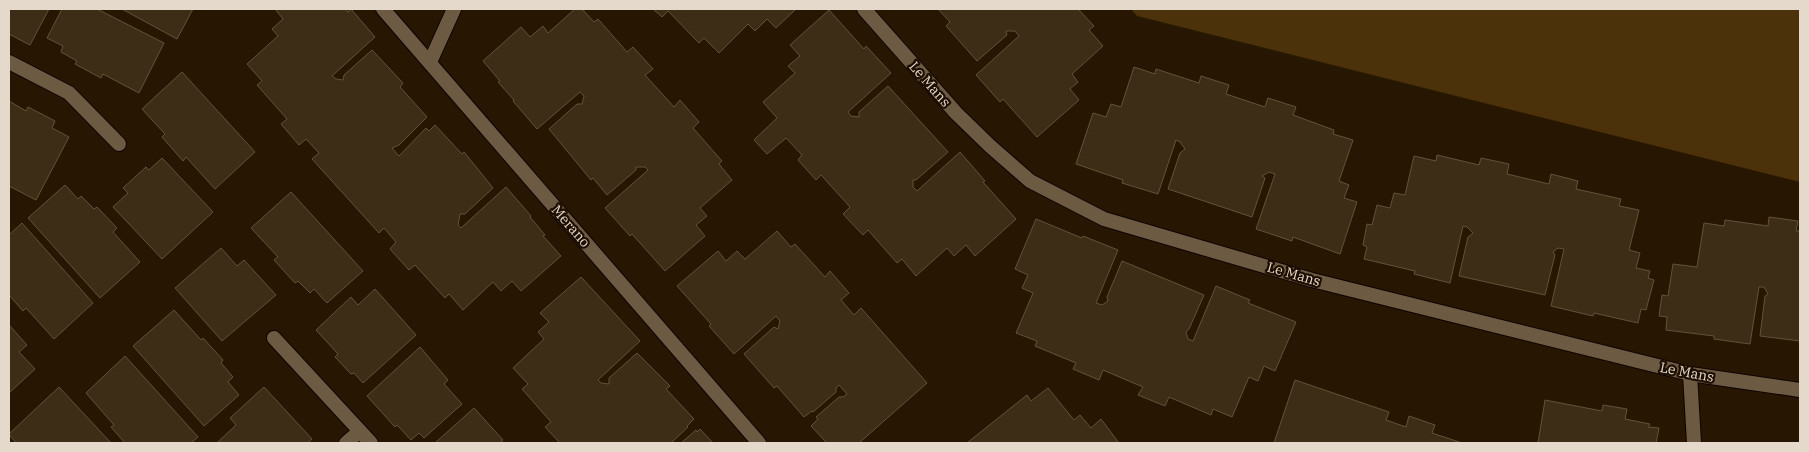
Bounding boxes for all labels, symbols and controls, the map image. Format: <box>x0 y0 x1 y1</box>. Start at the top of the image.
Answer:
street label: Le Mans <box>905 57 955 111</box>
street label: Merano <box>548 201 594 251</box>
street label: Le Mans <box>1265 258 1323 290</box>
street label: Le Mans <box>1658 358 1716 386</box>

